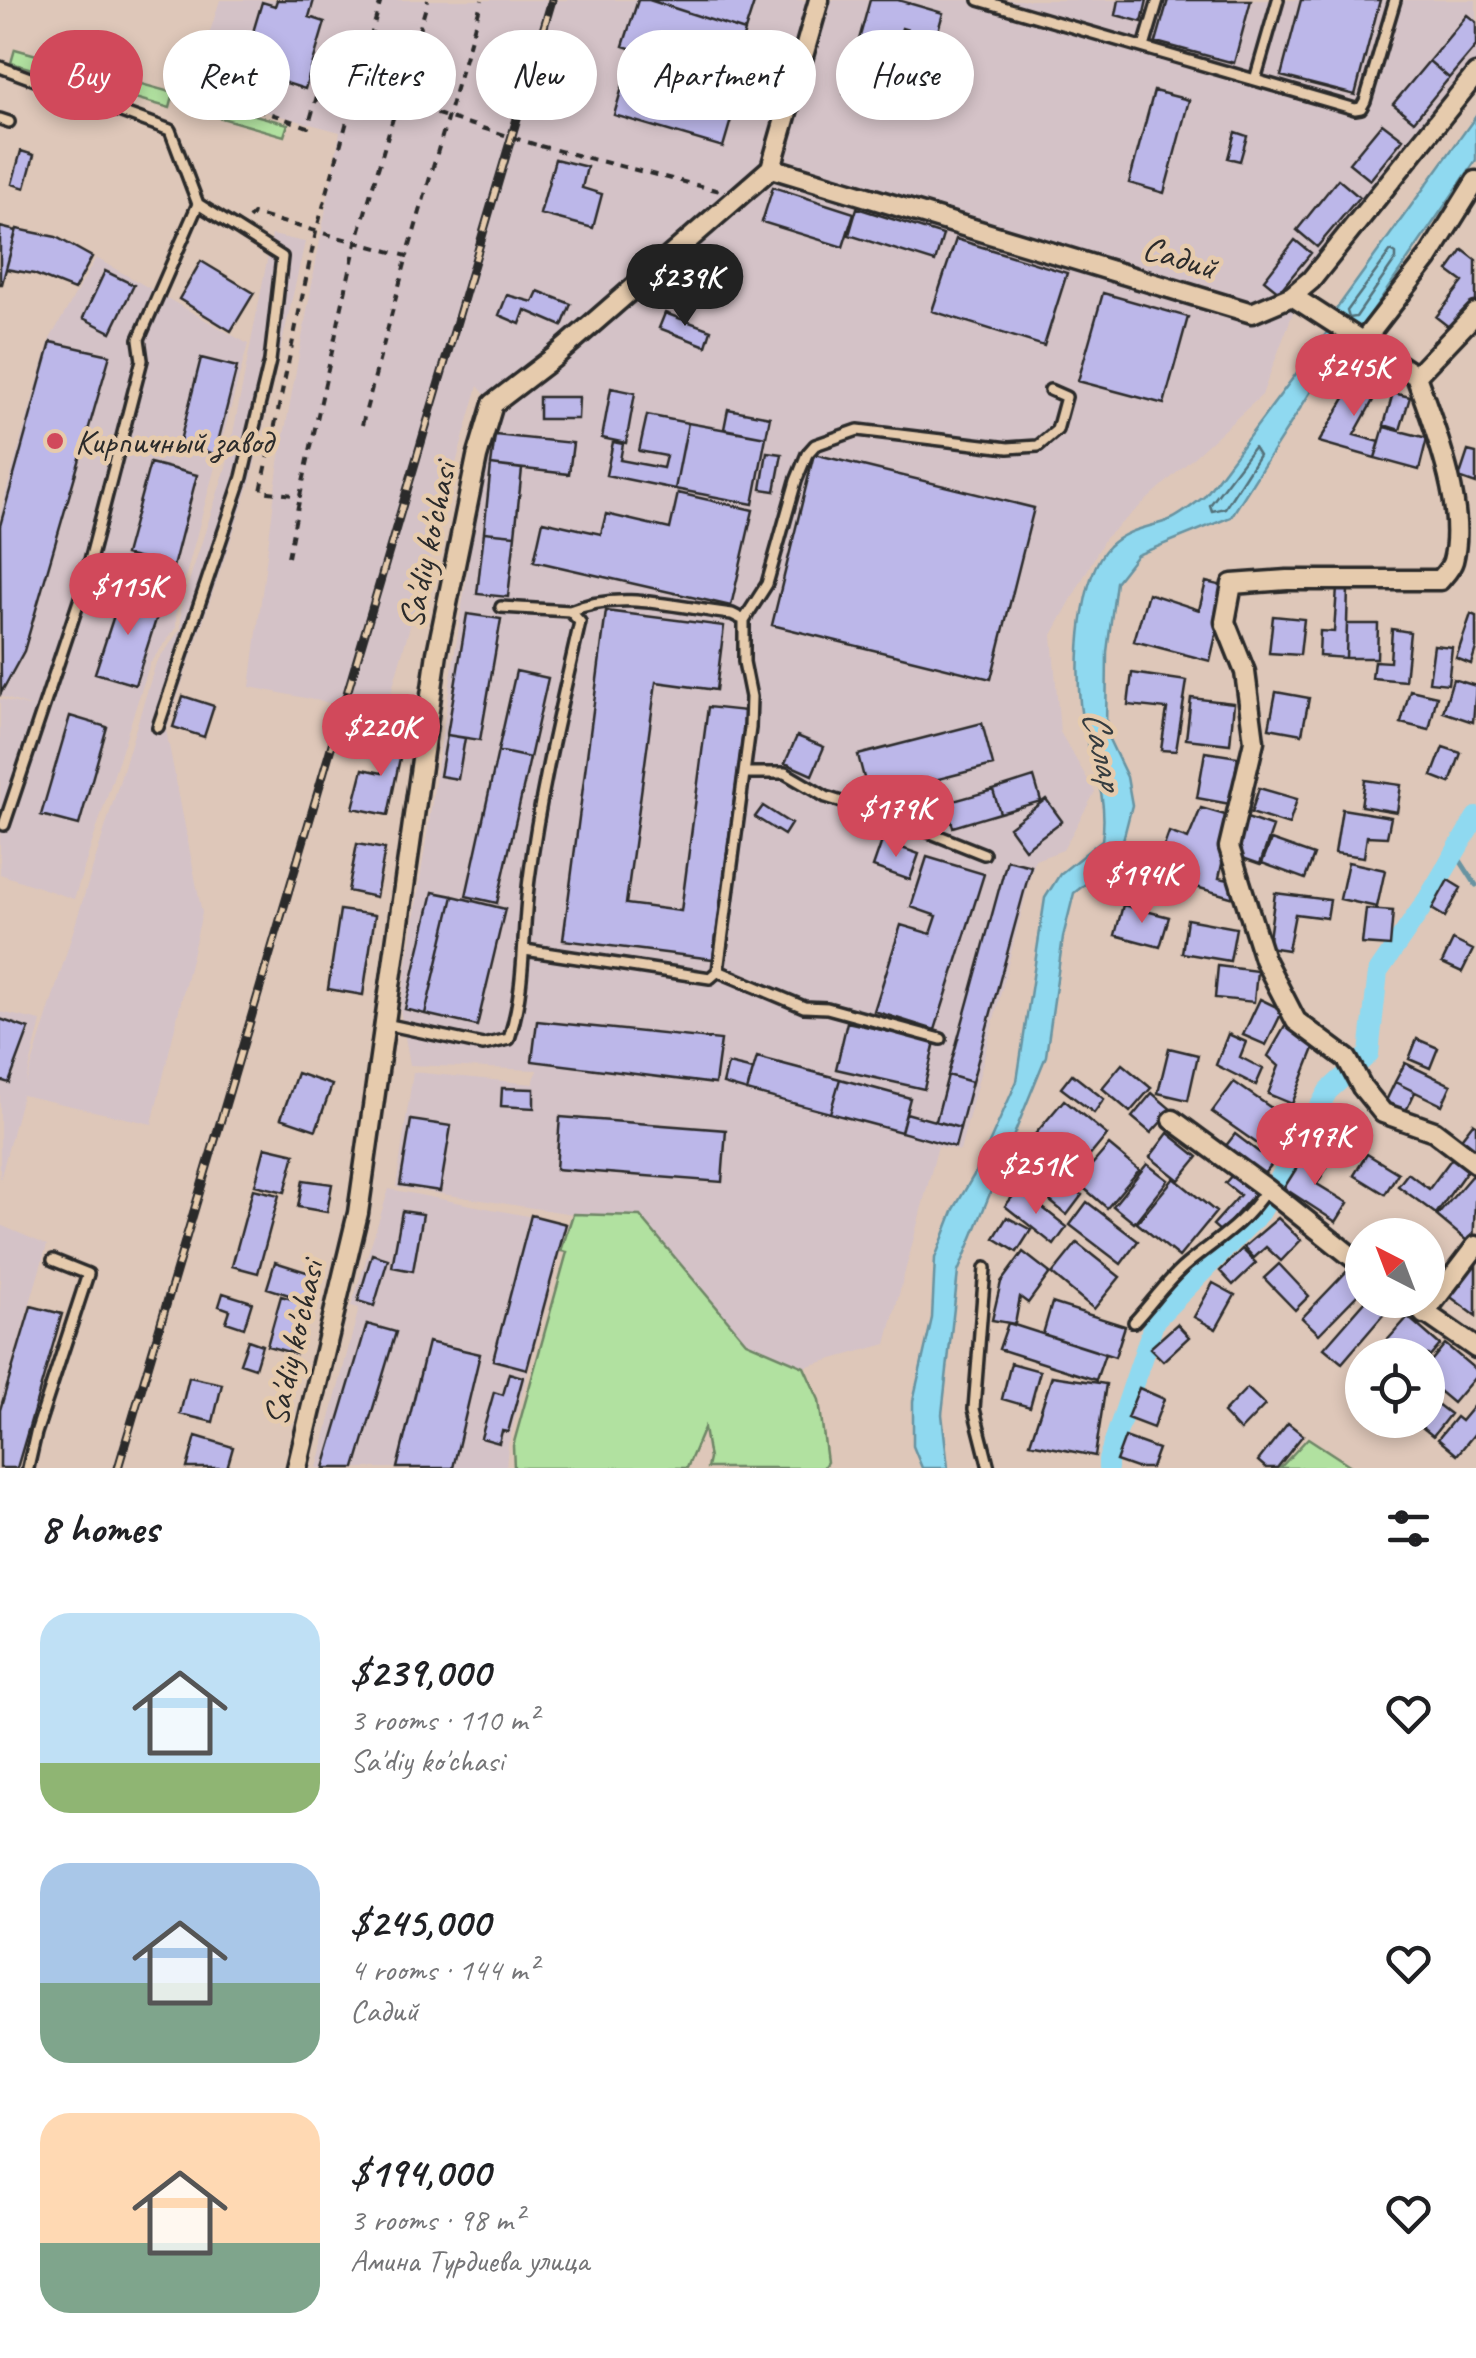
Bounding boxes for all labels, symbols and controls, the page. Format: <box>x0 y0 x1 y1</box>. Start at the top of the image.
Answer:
chip: Buy <box>30 30 143 120</box>
chip: Rent <box>163 30 290 120</box>
chip: Filters <box>310 30 456 120</box>
chip: New <box>476 30 597 120</box>
chip: Apartment <box>617 30 816 120</box>
chip: House <box>836 30 974 120</box>
street label: Садий <box>1138 225 1224 291</box>
pin: $239K <box>615 244 755 329</box>
text: $239K <box>648 256 722 297</box>
pin: $245K <box>1284 334 1424 419</box>
text: $245K <box>1317 346 1391 387</box>
place label: Кирпичный завод <box>75 419 276 464</box>
marker: Кирпичный завод <box>44 430 66 452</box>
street label: Sa'diy ko'chasi <box>388 454 468 632</box>
pin: $115K <box>58 553 198 638</box>
text: $115K <box>91 565 165 606</box>
pin: $220K <box>311 694 451 779</box>
water label: Салар <box>1072 705 1137 798</box>
text: $220K <box>344 706 418 747</box>
pin: $179K <box>826 775 966 860</box>
text: $179K <box>859 787 933 828</box>
pin: $194K <box>1072 841 1212 926</box>
text: $194K <box>1105 853 1179 894</box>
pin: $197K <box>1245 1103 1385 1188</box>
text: $197K <box>1278 1115 1352 1156</box>
pin: $251K <box>966 1132 1106 1217</box>
text: $251K <box>999 1144 1073 1185</box>
north arrow <box>1345 1218 1445 1318</box>
map controls <box>1345 1218 1445 1438</box>
street label: Sa'diy ko'chasi <box>253 1252 335 1430</box>
button: locate <box>1345 1338 1445 1438</box>
icon: filters <box>1381 1501 1436 1556</box>
text: 8 homes <box>40 1502 159 1555</box>
text: $239,000 <box>350 1646 490 1699</box>
icon: home <box>120 1653 240 1773</box>
icon: heart <box>1381 1686 1436 1741</box>
text: 3 rooms · 110 m² <box>350 1699 537 1740</box>
text: Sa'diy ko'chasi <box>350 1740 504 1781</box>
text: $245,000 <box>350 1896 490 1949</box>
icon: home <box>120 1903 240 2023</box>
icon: heart <box>1381 1936 1436 1991</box>
text: 4 rooms · 144 m² <box>350 1949 537 1990</box>
text: Садий <box>350 1990 418 2031</box>
text: $194,000 <box>350 2146 490 2199</box>
icon: home <box>120 2153 240 2273</box>
icon: heart <box>1381 2186 1436 2241</box>
text: 3 rooms · 98 m² <box>350 2199 523 2240</box>
text: Амина Турдиева улица <box>350 2240 589 2281</box>

